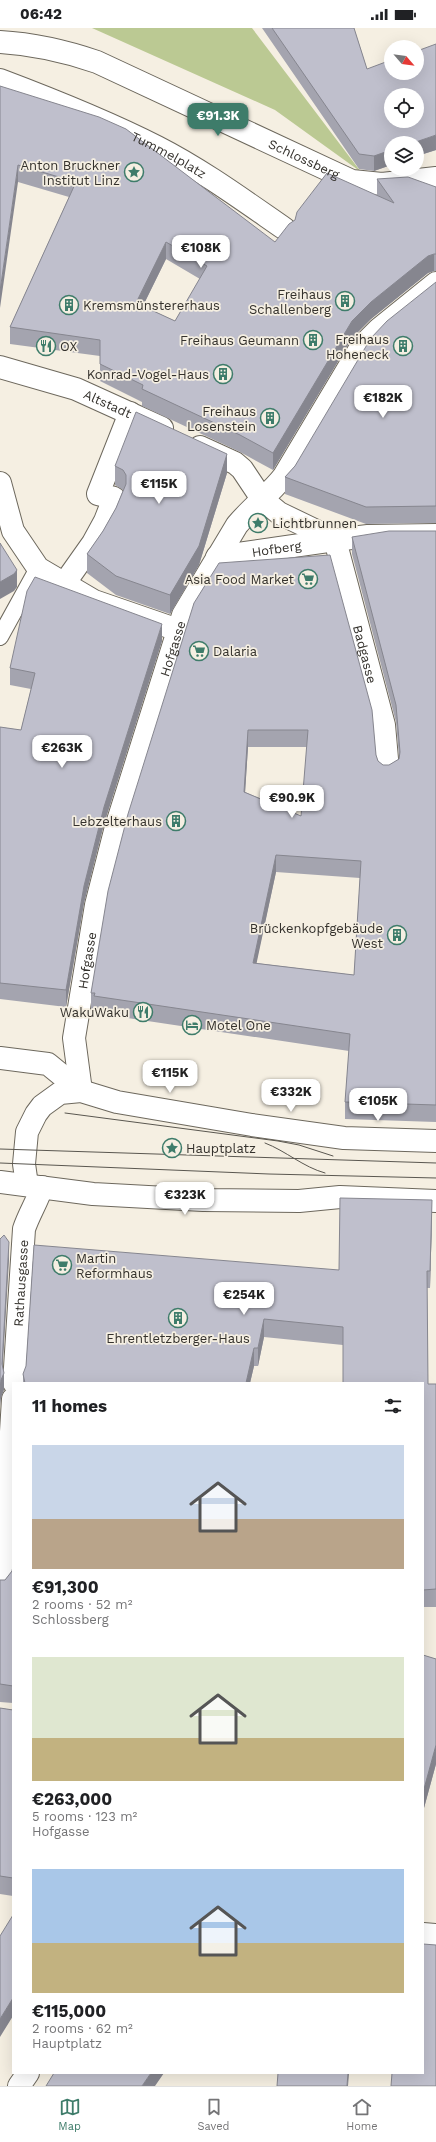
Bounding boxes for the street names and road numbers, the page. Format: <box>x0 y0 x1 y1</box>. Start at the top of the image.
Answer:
street label: Tummelplatz <box>129 129 209 182</box>
street label: Schlossberg <box>266 136 342 182</box>
street label: Altstadt <box>81 386 134 421</box>
street label: Hofberg <box>251 538 302 560</box>
street label: Hofgasse <box>157 619 189 678</box>
street label: Badgasse <box>350 624 380 685</box>
street label: Hofgasse <box>75 931 99 990</box>
street label: Rathausgasse <box>11 1239 31 1327</box>

